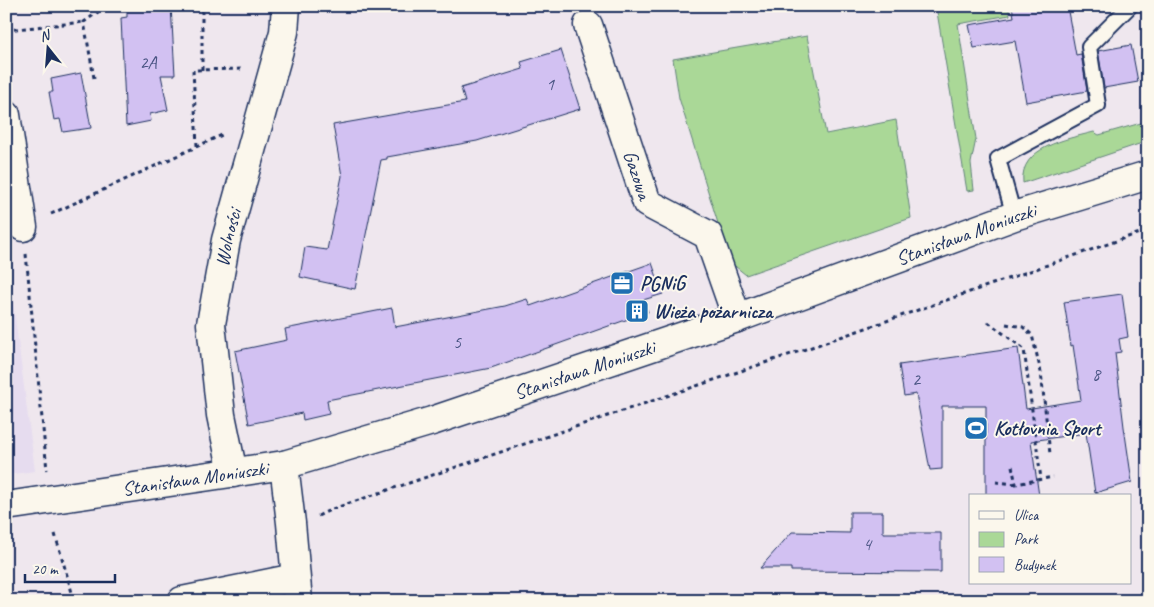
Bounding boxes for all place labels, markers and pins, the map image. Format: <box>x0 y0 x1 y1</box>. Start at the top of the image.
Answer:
office icon: PGNiG <box>609 270 635 296</box>
place label: PGNiG <box>640 271 688 296</box>
building icon: Wieża pożarnicza <box>624 298 650 324</box>
place label: Wieża pożarnicza <box>654 299 774 324</box>
sports icon: Kotłovnia Sport <box>963 415 989 441</box>
place label: Kotłovnia Sport <box>994 416 1103 441</box>

